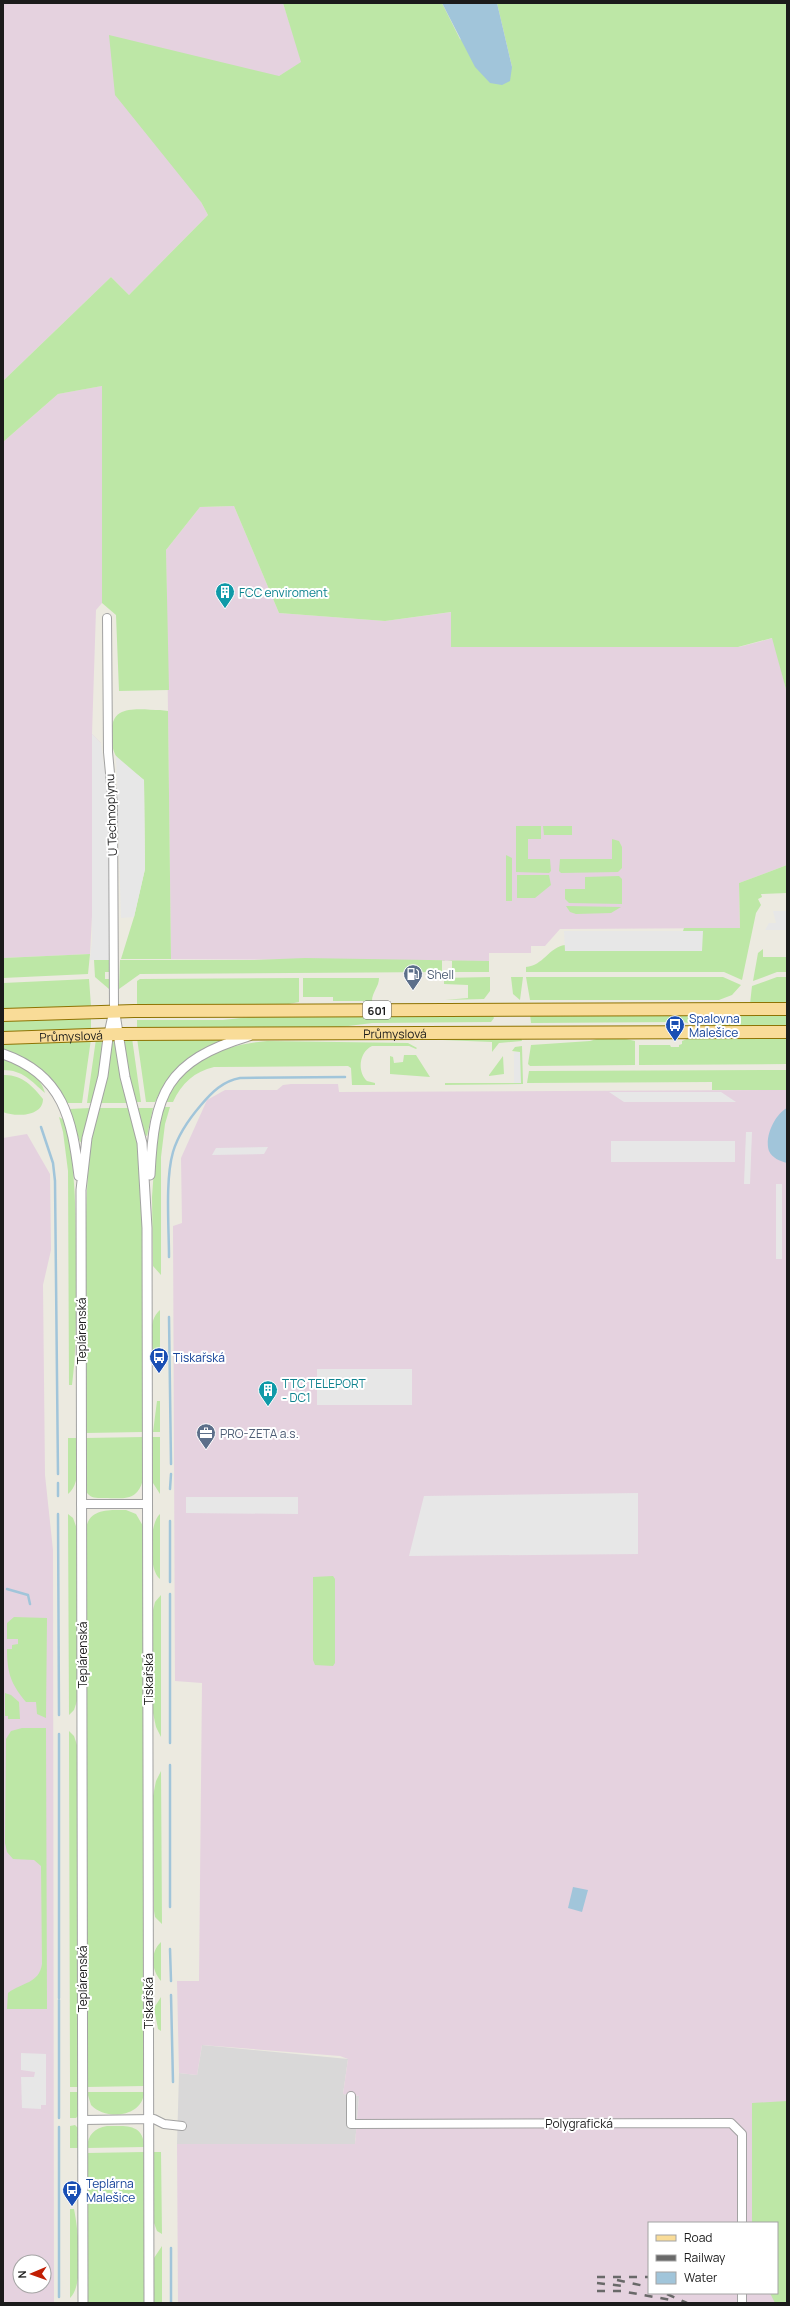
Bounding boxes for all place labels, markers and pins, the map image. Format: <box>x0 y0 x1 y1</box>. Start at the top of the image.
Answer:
building icon: FCC enviroment <box>214 581 236 609</box>
place label: FCC enviroment <box>239 584 328 601</box>
fuel station icon: Shell <box>402 963 424 991</box>
place label: Shell <box>427 966 454 983</box>
place label: Spalovna Malešice <box>689 1010 740 1041</box>
bus stop icon: Spalovna Malešice <box>664 1014 686 1042</box>
bus stop icon: Tiskařská <box>148 1346 170 1374</box>
place label: Tiskařská <box>173 1349 225 1366</box>
place label: TTC TELEPORT - DC1 <box>282 1375 366 1406</box>
building icon: TTC TELEPORT - DC1 <box>257 1379 279 1407</box>
office icon: PRO-ZETA a.s. <box>195 1422 217 1450</box>
place label: PRO-ZETA a.s. <box>220 1425 299 1442</box>
place label: Teplárna Malešice <box>86 2175 135 2206</box>
bus stop icon: Teplárna Malešice <box>61 2179 83 2207</box>

